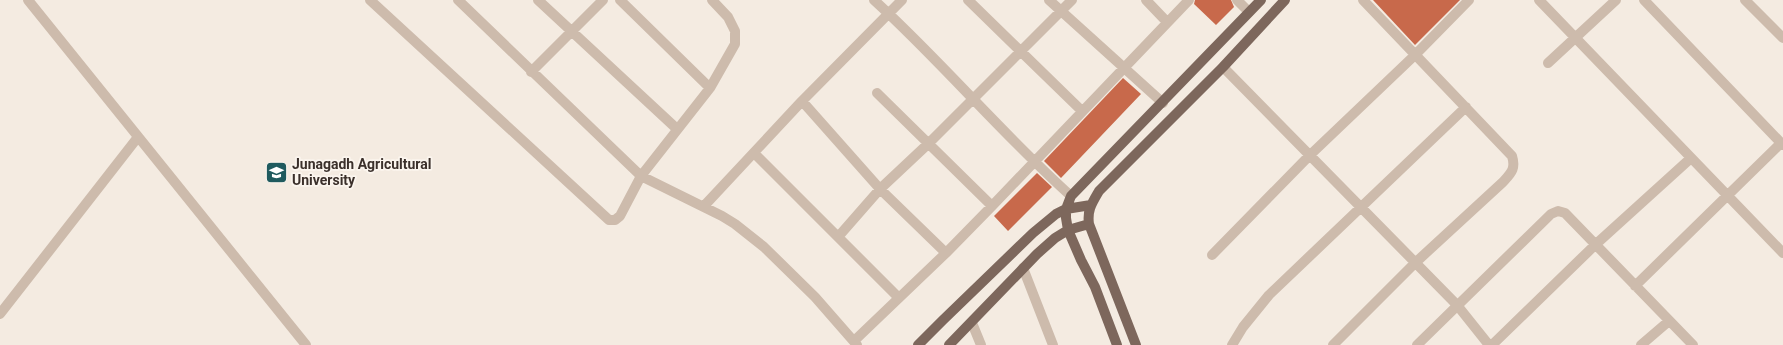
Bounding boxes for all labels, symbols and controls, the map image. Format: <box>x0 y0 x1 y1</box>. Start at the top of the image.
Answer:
place label: Junagadh Agricultural University <box>292 156 431 188</box>
school or university icon: Junagadh Agricultural University <box>263 159 289 185</box>

